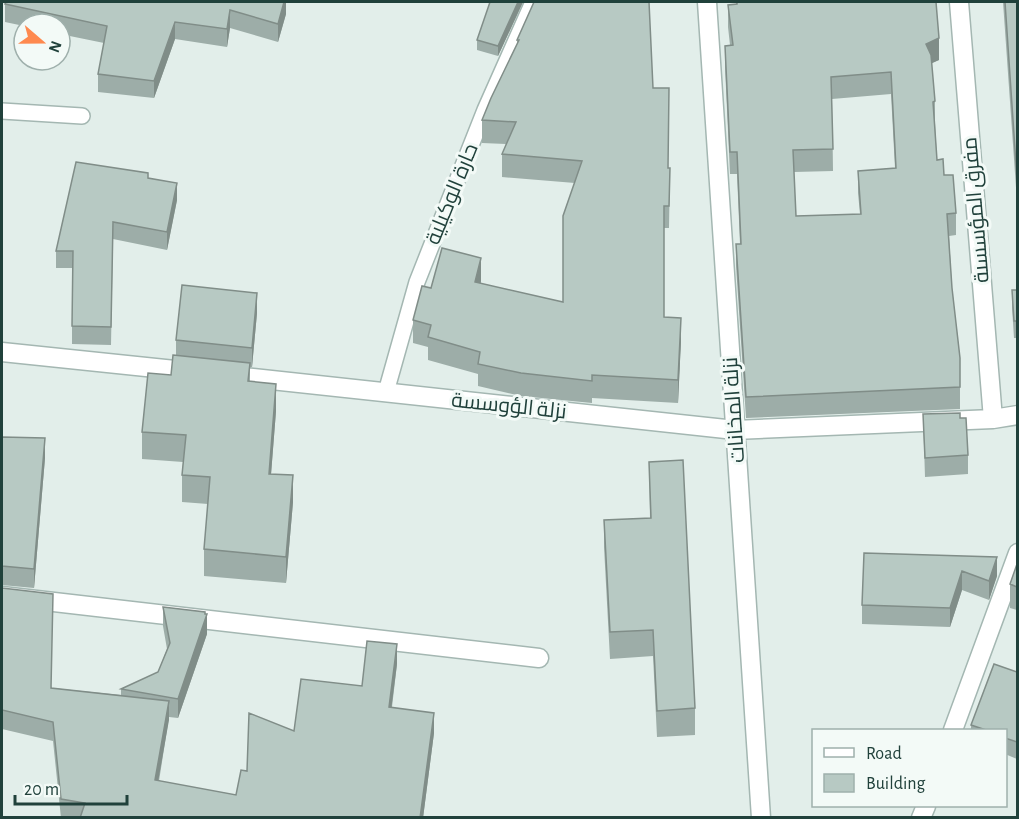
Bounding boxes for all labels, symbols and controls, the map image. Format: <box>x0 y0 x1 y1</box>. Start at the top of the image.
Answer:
north arrow <box>12 12 72 72</box>
text: N <box>46 39 65 55</box>
street label: مفرق المؤسسىة <box>959 136 995 284</box>
street label: حارة الوكيلية <box>422 141 483 248</box>
street label: نزلة المخانات <box>720 356 749 464</box>
street label: نزلة الؤوسسة <box>450 390 568 423</box>
legend <box>812 729 1007 807</box>
text: Road <box>866 745 902 763</box>
scale bar <box>15 768 128 806</box>
text: Building <box>866 775 926 793</box>
text: 20 m <box>24 781 59 799</box>

